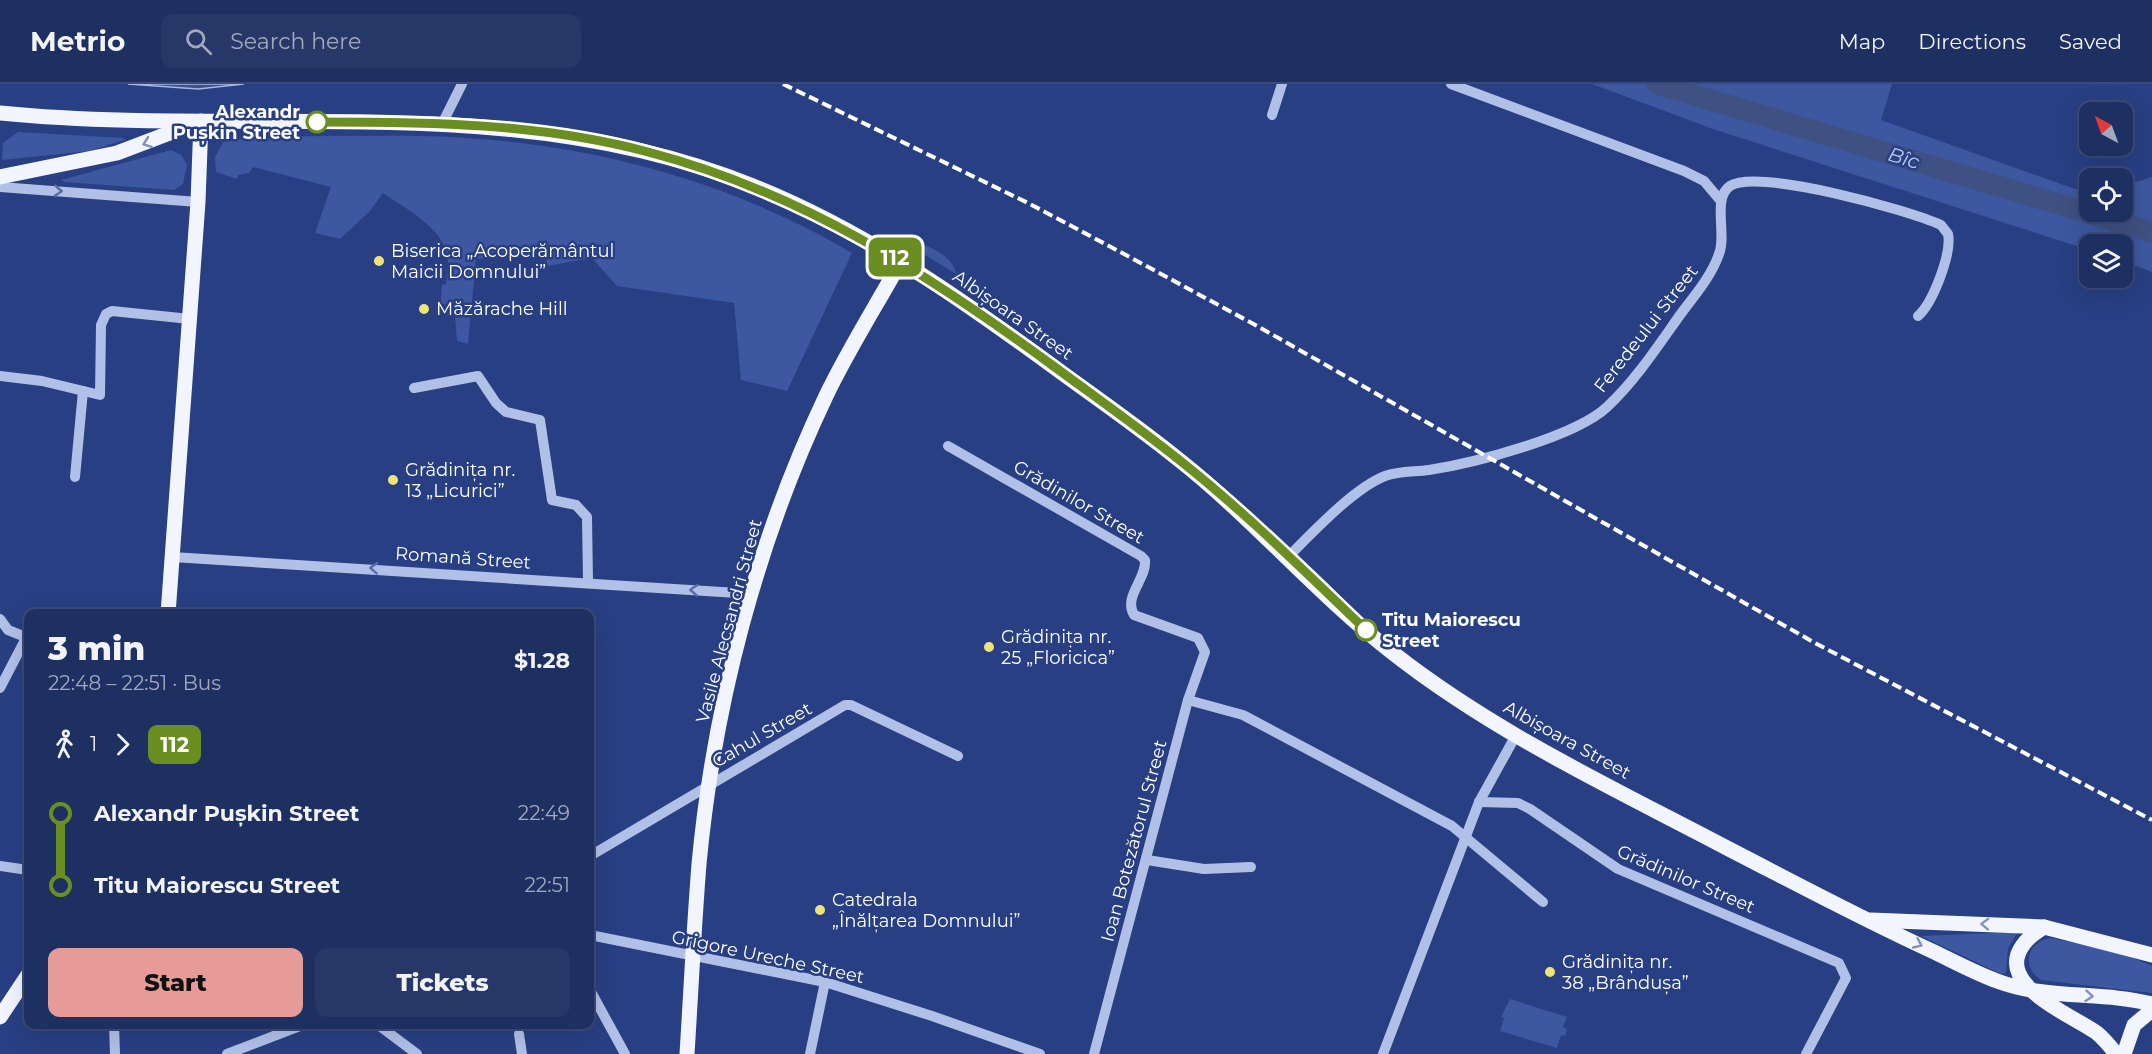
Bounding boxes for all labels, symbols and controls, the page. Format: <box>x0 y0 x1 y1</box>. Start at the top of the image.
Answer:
search box <box>161 14 581 68</box>
text: Metrio <box>30 24 125 58</box>
icon: search <box>182 25 215 58</box>
text: Search here <box>230 28 361 55</box>
text: Map <box>1839 29 1885 54</box>
text: Directions <box>1918 29 2026 54</box>
text: Saved <box>2059 29 2122 54</box>
place label: Alexandr Pușkin Street <box>173 101 300 145</box>
north arrow <box>2079 102 2133 156</box>
map controls <box>2079 102 2133 288</box>
marker: Alexandr Pușkin Street <box>306 111 328 133</box>
one-way arrow <box>142 136 153 148</box>
water label: Bîc <box>1885 142 1923 174</box>
button: locate <box>2079 168 2133 222</box>
one-way arrow <box>54 185 63 198</box>
button: layers <box>2079 234 2133 288</box>
line badge: 112 <box>860 238 930 276</box>
place label: Biserica „Acoperământul Maicii Domnului” <box>391 240 614 283</box>
text: 112 <box>881 245 909 270</box>
marker: Biserica „Acoperământul Maicii Domnului” <box>372 254 386 268</box>
street label: Feredeului Street <box>1589 261 1703 397</box>
street label: Albișoara Street <box>948 265 1077 365</box>
place label: Măzărache Hill <box>436 298 568 320</box>
marker: Măzărache Hill <box>417 302 431 316</box>
street label: Grădinilor Street <box>1010 456 1148 548</box>
place label: Grădinița nr. 13 „Licurici” <box>405 459 515 502</box>
marker: Grădinița nr. 13 „Licurici” <box>386 473 400 487</box>
street label: Vasile Alecsandri Street <box>691 517 767 725</box>
street label: Romană Street <box>394 542 532 574</box>
one-way arrow <box>369 562 378 575</box>
one-way arrow <box>690 583 699 596</box>
place label: Titu Maiorescu Street <box>1382 609 1521 652</box>
marker: Titu Maiorescu Street <box>1355 619 1377 641</box>
place label: Grădinița nr. 25 „Floricica” <box>1001 626 1115 669</box>
text: 3 min <box>48 628 145 668</box>
marker: Grădinița nr. 25 „Floricica” <box>982 640 996 654</box>
text: $1.28 <box>514 647 570 674</box>
text: 22:48 – 22:51 · Bus <box>48 671 221 695</box>
street label: Albișoara Street <box>1499 696 1634 785</box>
street label: Cahul Street <box>708 698 816 772</box>
icon: walk <box>48 728 81 761</box>
icon: forward <box>106 728 139 761</box>
text: 1 <box>90 732 97 756</box>
text: 112 <box>160 732 189 757</box>
street label: Ioan Botezătorul Street <box>1096 738 1172 944</box>
text: Alexandr Pușkin Street <box>94 800 359 827</box>
text: 22:49 <box>518 801 570 825</box>
street label: Grădinilor Street <box>1614 840 1758 918</box>
text: Titu Maiorescu Street <box>94 872 340 899</box>
text: 22:51 <box>525 873 570 897</box>
place label: Catedrala „Înălțarea Domnului” <box>832 889 1020 933</box>
marker: Catedrala „Înălțarea Domnului” <box>813 903 827 917</box>
one-way arrow <box>1981 918 1990 930</box>
street label: Grigore Ureche Street <box>670 926 866 988</box>
one-way arrow <box>1911 937 1922 949</box>
button: Start <box>48 948 303 1017</box>
button: Tickets <box>315 948 570 1017</box>
place label: Grădinița nr. 38 „Brândușa” <box>1562 951 1689 995</box>
marker: Grădinița nr. 38 „Brândușa” <box>1543 965 1557 979</box>
one-way arrow <box>2084 989 2094 1002</box>

